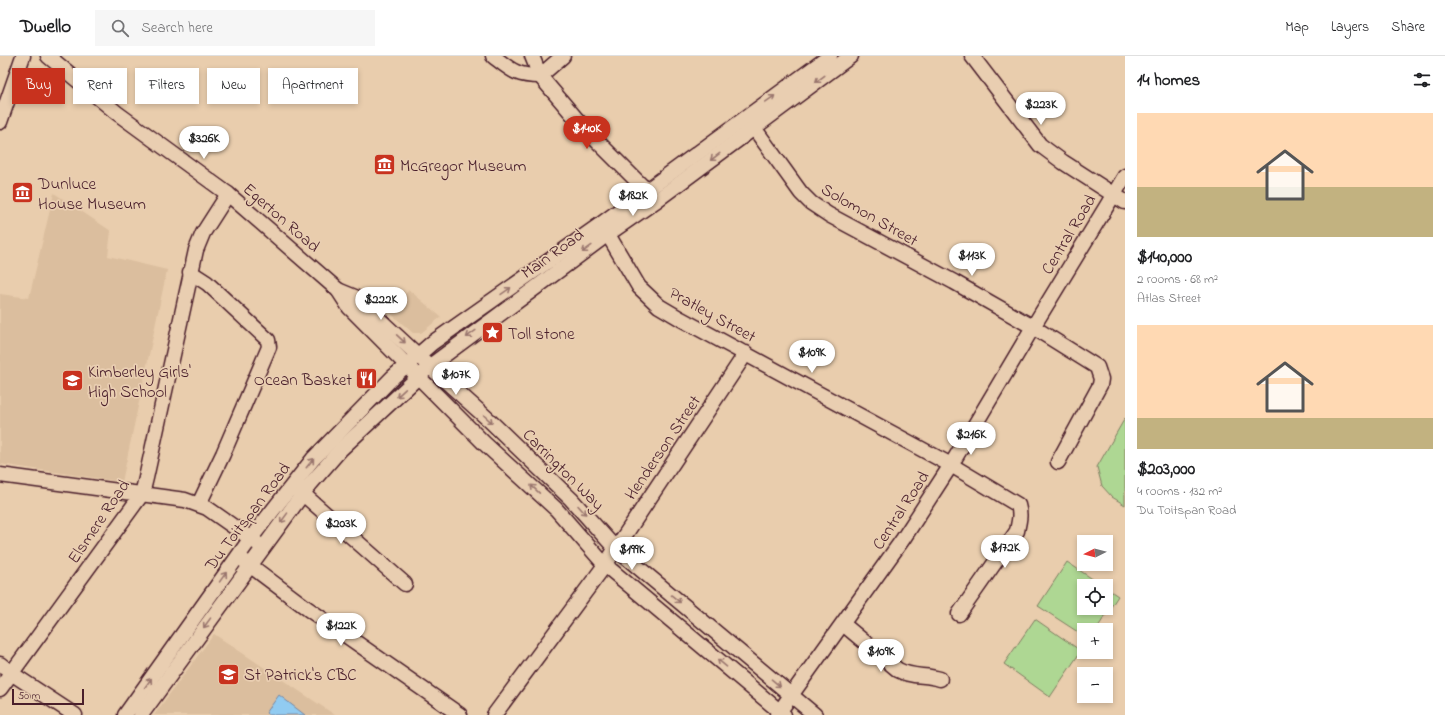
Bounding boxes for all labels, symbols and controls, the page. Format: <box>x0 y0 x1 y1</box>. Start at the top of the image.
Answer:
search box <box>95 10 375 46</box>
text: Dwello <box>20 14 71 41</box>
icon: search <box>109 17 131 39</box>
text: Search here <box>141 17 213 39</box>
text: Map <box>1285 17 1309 38</box>
text: Layers <box>1331 17 1369 38</box>
text: Share <box>1391 17 1425 38</box>
chip: Buy <box>12 68 65 104</box>
chip: Rent <box>73 68 127 104</box>
chip: Filters <box>135 68 199 104</box>
chip: New <box>207 68 260 104</box>
chip: Apartment <box>268 68 358 104</box>
text: 14 homes <box>1137 68 1200 93</box>
icon: filters <box>1411 69 1433 91</box>
one-way arrow <box>814 75 825 83</box>
pin: $223K <box>1013 92 1069 126</box>
one-way arrow <box>765 95 776 104</box>
text: $223K <box>1025 95 1057 114</box>
pin: $140K <box>559 116 615 150</box>
text: $140K <box>572 119 602 138</box>
pin: $326K <box>176 126 232 160</box>
text: $326K <box>188 129 220 148</box>
icon: home <box>1249 139 1321 211</box>
museum icon: McGregor Museum <box>371 152 397 178</box>
one-way arrow <box>710 153 721 161</box>
place label: McGregor Museum <box>400 154 527 181</box>
place label: Dunluce House Museum <box>37 172 146 217</box>
street label: Solomon Street <box>816 177 923 253</box>
street label: Egerton Road <box>236 178 325 261</box>
museum icon: Dunluce House Museum <box>10 180 36 206</box>
pin: $182K <box>605 183 661 217</box>
text: $182K <box>618 186 648 205</box>
street label: Central Road <box>1036 190 1103 280</box>
street label: Main Road <box>516 223 590 286</box>
pin: $113K <box>944 243 1000 277</box>
one-way arrow <box>582 245 593 253</box>
text: $140,000 <box>1137 245 1192 270</box>
text: $113K <box>958 246 986 265</box>
text: 2 rooms · 68 m² <box>1137 270 1218 289</box>
street label: Pratley Street <box>664 281 761 351</box>
pin: $222K <box>353 287 409 321</box>
one-way arrow <box>501 287 512 295</box>
text: Atlas Street <box>1137 289 1201 308</box>
text: $222K <box>364 290 398 309</box>
place icon: Toll stone <box>479 320 505 346</box>
place label: Toll stone <box>508 322 575 347</box>
one-way arrow <box>466 330 477 339</box>
one-way arrow <box>396 334 406 344</box>
pin: $109K <box>784 340 840 374</box>
text: $109K <box>798 343 826 362</box>
icon: home <box>1249 351 1321 423</box>
place label: Kimberley Girls' High School <box>88 360 191 407</box>
pin: $107K <box>428 362 484 396</box>
text: $107K <box>441 365 471 384</box>
restaurant icon: Ocean Basket <box>354 366 380 392</box>
school or university icon: Kimberley Girls' High School <box>59 368 85 394</box>
place label: Ocean Basket <box>254 368 352 393</box>
one-way arrow <box>396 388 406 398</box>
street label: Henderson Street <box>619 390 708 505</box>
one-way arrow <box>483 415 494 424</box>
pin: $216K <box>943 422 999 456</box>
street label: Carrington Way <box>515 423 610 518</box>
text: $216K <box>956 425 986 444</box>
street label: Du Toitspan Road <box>199 457 297 577</box>
one-way arrow <box>306 457 314 468</box>
text: $203,000 <box>1137 457 1195 482</box>
street label: Central Road <box>866 466 936 555</box>
street label: Elsmere Road <box>62 474 137 569</box>
text: 4 rooms · 132 m² <box>1137 482 1222 501</box>
one-way arrow <box>530 484 540 494</box>
text: Du Toitspan Road <box>1137 501 1236 520</box>
one-way arrow <box>577 505 586 515</box>
pin: $203K <box>313 511 369 545</box>
one-way arrow <box>280 512 288 523</box>
text: $203K <box>325 514 357 533</box>
pin: $172K <box>977 535 1033 569</box>
north arrow <box>1077 535 1113 571</box>
map controls <box>1077 535 1113 703</box>
pin: $199K <box>604 537 660 571</box>
text: $172K <box>990 538 1020 557</box>
text: $199K <box>619 540 645 559</box>
one-way arrow <box>219 572 227 583</box>
button: locate <box>1077 579 1113 615</box>
one-way arrow <box>671 594 682 603</box>
pin: $122K <box>313 613 369 647</box>
text: $122K <box>325 616 357 635</box>
one-way arrow <box>203 617 211 628</box>
button: + <box>1077 623 1113 659</box>
pin: $109K <box>853 639 909 673</box>
text: $109K <box>867 642 895 661</box>
one-way arrow <box>717 658 727 667</box>
school or university icon: St Patrick's CBC <box>216 661 242 687</box>
place label: St Patrick's CBC <box>244 663 357 688</box>
button: − <box>1077 667 1113 703</box>
one-way arrow <box>144 678 152 689</box>
one-way arrow <box>770 678 781 687</box>
scale bar <box>12 687 84 706</box>
text: 50 m <box>18 688 40 704</box>

